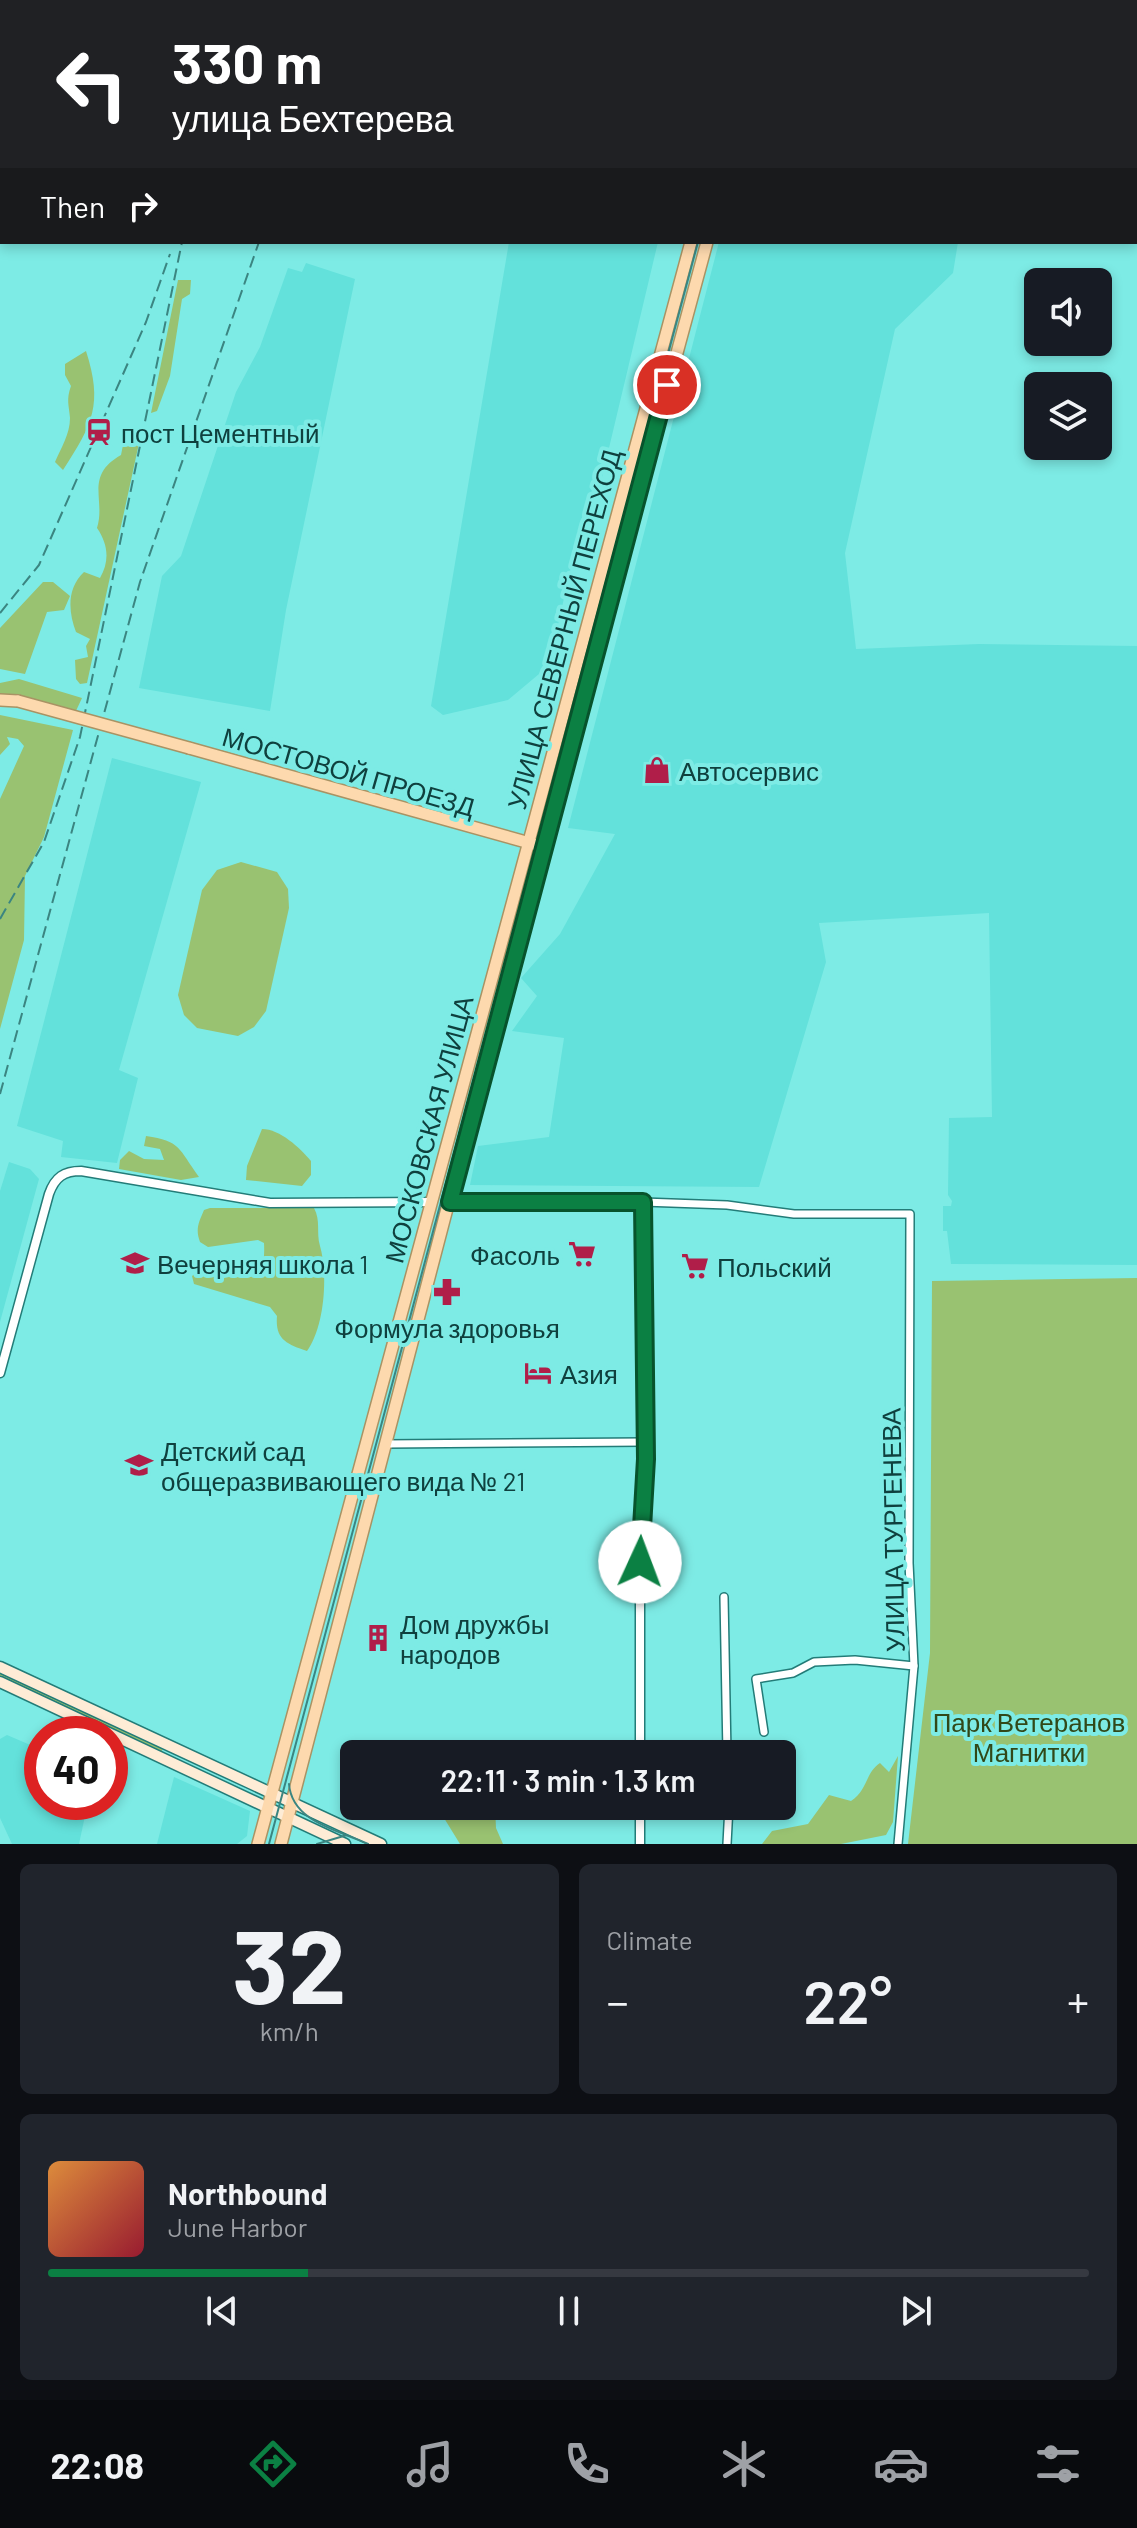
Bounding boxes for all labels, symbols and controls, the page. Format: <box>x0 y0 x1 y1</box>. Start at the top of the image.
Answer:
text: 330 m <box>172 28 322 95</box>
icon: left <box>40 32 144 136</box>
text: улица Бехтерева <box>172 96 454 139</box>
icon: right <box>121 184 165 228</box>
text: Then <box>40 188 105 224</box>
map controls <box>1024 268 1112 460</box>
button: sound <box>1024 268 1112 356</box>
pin <box>633 351 701 419</box>
icon: arrive <box>645 363 689 407</box>
button: layers <box>1024 372 1112 460</box>
station icon: пост Цементный <box>84 417 114 447</box>
place label: пост Цементный <box>121 417 320 448</box>
street label: УЛИЦА СЕВЕРНЫЙ ПЕРЕХОД <box>500 445 626 812</box>
street label: МОСТОВОЙ ПРОЕЗД <box>219 720 479 822</box>
shop icon: Автосервис <box>642 755 672 785</box>
place label: Автосервис <box>679 755 819 786</box>
street label: МОСКОВСКАЯ УЛИЦА <box>377 991 479 1266</box>
place label: Фасоль <box>470 1239 560 1270</box>
supermarket icon: Фасоль <box>567 1239 597 1269</box>
school or university icon: Вечерняя школа 1 <box>120 1248 150 1278</box>
place label: Вечерняя школа 1 <box>157 1248 368 1279</box>
supermarket icon: Польский <box>680 1251 710 1281</box>
place label: Польский <box>717 1251 832 1282</box>
pharmacy icon: Формула здоровья <box>432 1277 462 1307</box>
place label: Формула здоровья <box>334 1312 560 1343</box>
hotel icon: Азия <box>523 1358 553 1388</box>
place label: Азия <box>560 1358 618 1389</box>
street label: УЛИЦА ТУРГЕНЕВА <box>874 1407 910 1652</box>
place label: Детский сад общеразвивающего вида № 21 <box>161 1435 525 1496</box>
school or university icon: Детский сад общеразвивающего вида № 21 <box>124 1450 154 1480</box>
position arrow <box>598 1520 682 1604</box>
place label: Дом дружбы народов <box>400 1608 549 1669</box>
building icon: Дом дружбы народов <box>363 1623 393 1653</box>
park label: Парк Ветеранов Магнитки <box>933 1706 1125 1767</box>
speed limit sign: 40 <box>24 1716 128 1820</box>
text: 22:11 · 3 min · 1.3 km <box>441 1762 695 1798</box>
text: 32 <box>232 1900 346 2025</box>
text: Climate <box>607 1924 693 1955</box>
text: 22° <box>803 1964 892 2036</box>
text: − <box>607 1974 629 2027</box>
text: + <box>1067 1974 1089 2027</box>
text: km/h <box>260 2015 319 2046</box>
text: Northbound <box>168 2175 327 2211</box>
text: June Harbor <box>168 2211 307 2242</box>
icon: previous <box>200 2289 244 2333</box>
icon: pause <box>547 2289 591 2333</box>
icon: next <box>894 2289 938 2333</box>
icon: directions <box>245 2436 301 2492</box>
icon: music <box>402 2436 458 2492</box>
icon: phone <box>559 2436 615 2492</box>
icon: climate <box>716 2436 772 2492</box>
icon: car <box>873 2436 929 2492</box>
icon: filters <box>1030 2436 1086 2492</box>
text: 22:08 <box>51 2443 144 2486</box>

